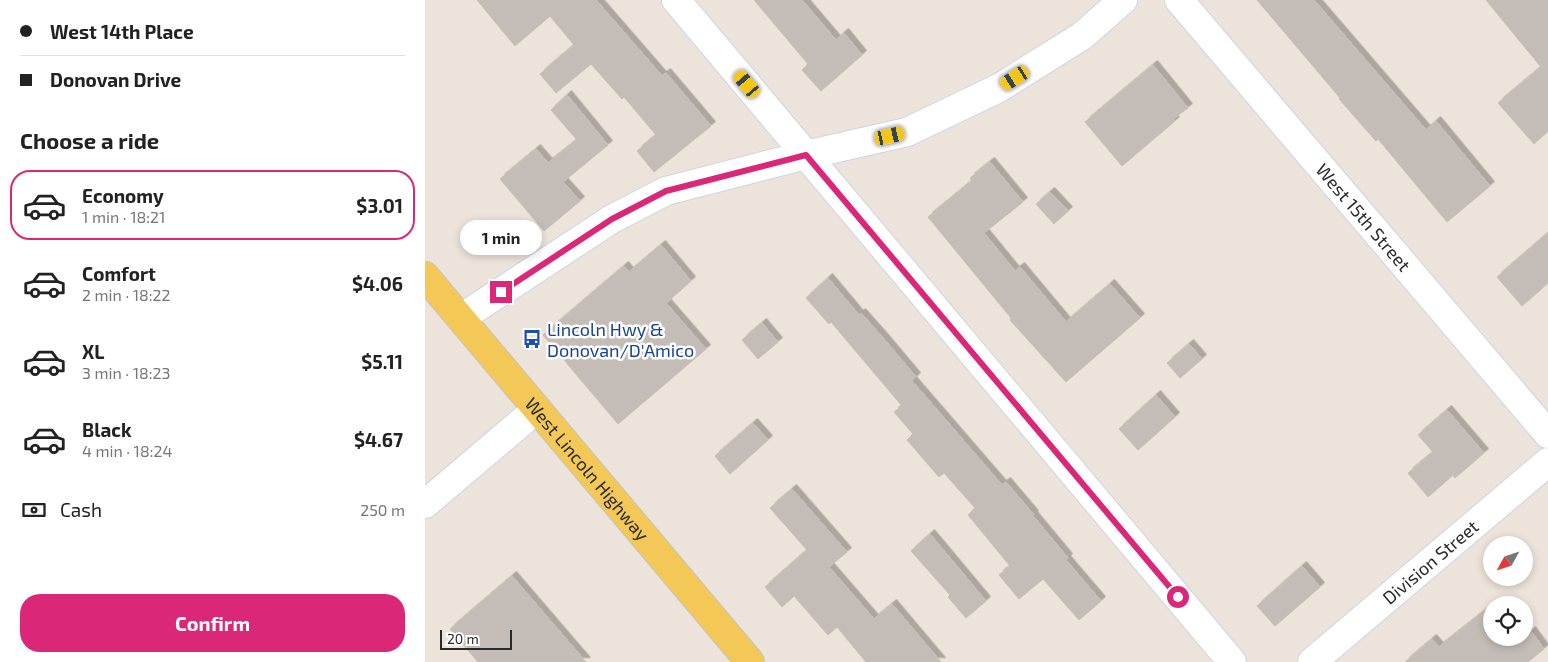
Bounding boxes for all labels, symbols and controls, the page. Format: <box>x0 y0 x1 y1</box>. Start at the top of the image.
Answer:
text: West 14th Place <box>50 20 194 43</box>
car <box>998 64 1031 92</box>
text: Donovan Drive <box>50 68 181 91</box>
car <box>731 68 762 100</box>
car <box>873 125 906 147</box>
text: Choose a ride <box>20 127 159 153</box>
street label: West 15th Street <box>1312 159 1416 276</box>
icon: car <box>22 183 67 228</box>
text: Economy <box>82 184 164 207</box>
text: $3.01 <box>356 194 403 217</box>
text: 1 min · 18:21 <box>82 207 165 226</box>
callout: 1 min <box>460 220 542 254</box>
text: 1 min <box>482 228 520 247</box>
icon: car <box>22 261 67 306</box>
text: Comfort <box>82 262 156 285</box>
text: $4.06 <box>352 272 403 295</box>
route end <box>490 281 512 303</box>
text: 2 min · 18:22 <box>82 285 171 304</box>
place label: Lincoln Hwy & Donovan/D'Amico <box>547 318 694 361</box>
bus stop icon: Lincoln Hwy & Donovan/D'Amico <box>521 328 543 350</box>
icon: car <box>22 339 67 384</box>
text: XL <box>82 340 104 363</box>
text: $5.11 <box>361 350 403 373</box>
text: 3 min · 18:23 <box>82 363 170 382</box>
street label: West Lincoln Highway <box>521 393 654 545</box>
icon: car <box>22 417 67 462</box>
text: Black <box>82 418 132 441</box>
text: $4.67 <box>354 428 403 451</box>
text: 4 min · 18:24 <box>82 441 172 460</box>
icon: cash <box>20 496 48 524</box>
text: Cash <box>60 498 102 521</box>
text: 250 m <box>360 500 405 519</box>
street label: Division Street <box>1378 515 1483 609</box>
north arrow <box>1483 536 1533 586</box>
map controls <box>1483 536 1533 646</box>
route start <box>1167 586 1189 608</box>
button: Confirm <box>20 594 405 652</box>
button: locate <box>1483 596 1533 646</box>
scale bar <box>440 627 513 650</box>
text: 20 m <box>447 630 479 647</box>

